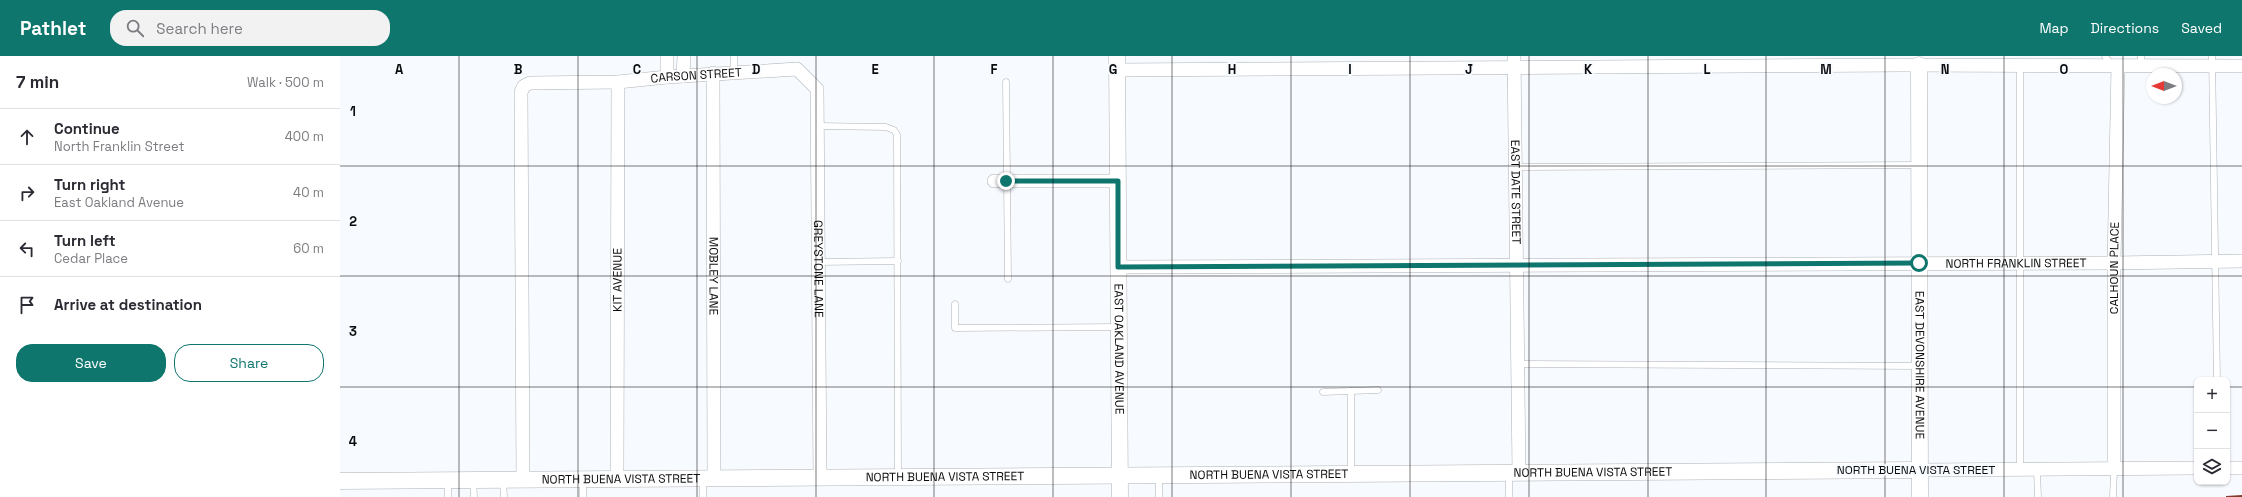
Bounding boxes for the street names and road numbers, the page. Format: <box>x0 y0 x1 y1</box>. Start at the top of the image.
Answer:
street label: CARSON STREET <box>650 64 742 87</box>
street label: EAST DATE STREET <box>1507 140 1524 244</box>
street label: GREYSTONE LANE <box>810 220 827 318</box>
street label: CALHOUN PLACE <box>2106 221 2123 314</box>
street label: MOBLEY LANE <box>705 237 722 316</box>
street label: KIT AVENUE <box>609 248 626 312</box>
street label: NORTH FRANKLIN STREET <box>1945 255 2087 272</box>
street label: EAST OAKLAND AVENUE <box>1111 284 1127 415</box>
street label: EAST DEVONSHIRE AVENUE <box>1912 291 1928 439</box>
street label: NORTH BUENA VISTA STREET <box>1837 462 1995 478</box>
street label: NORTH BUENA VISTA STREET <box>1514 464 1672 481</box>
street label: NORTH BUENA VISTA STREET <box>1190 466 1348 483</box>
street label: NORTH BUENA VISTA STREET <box>866 468 1024 485</box>
street label: NORTH BUENA VISTA STREET <box>542 470 700 488</box>

